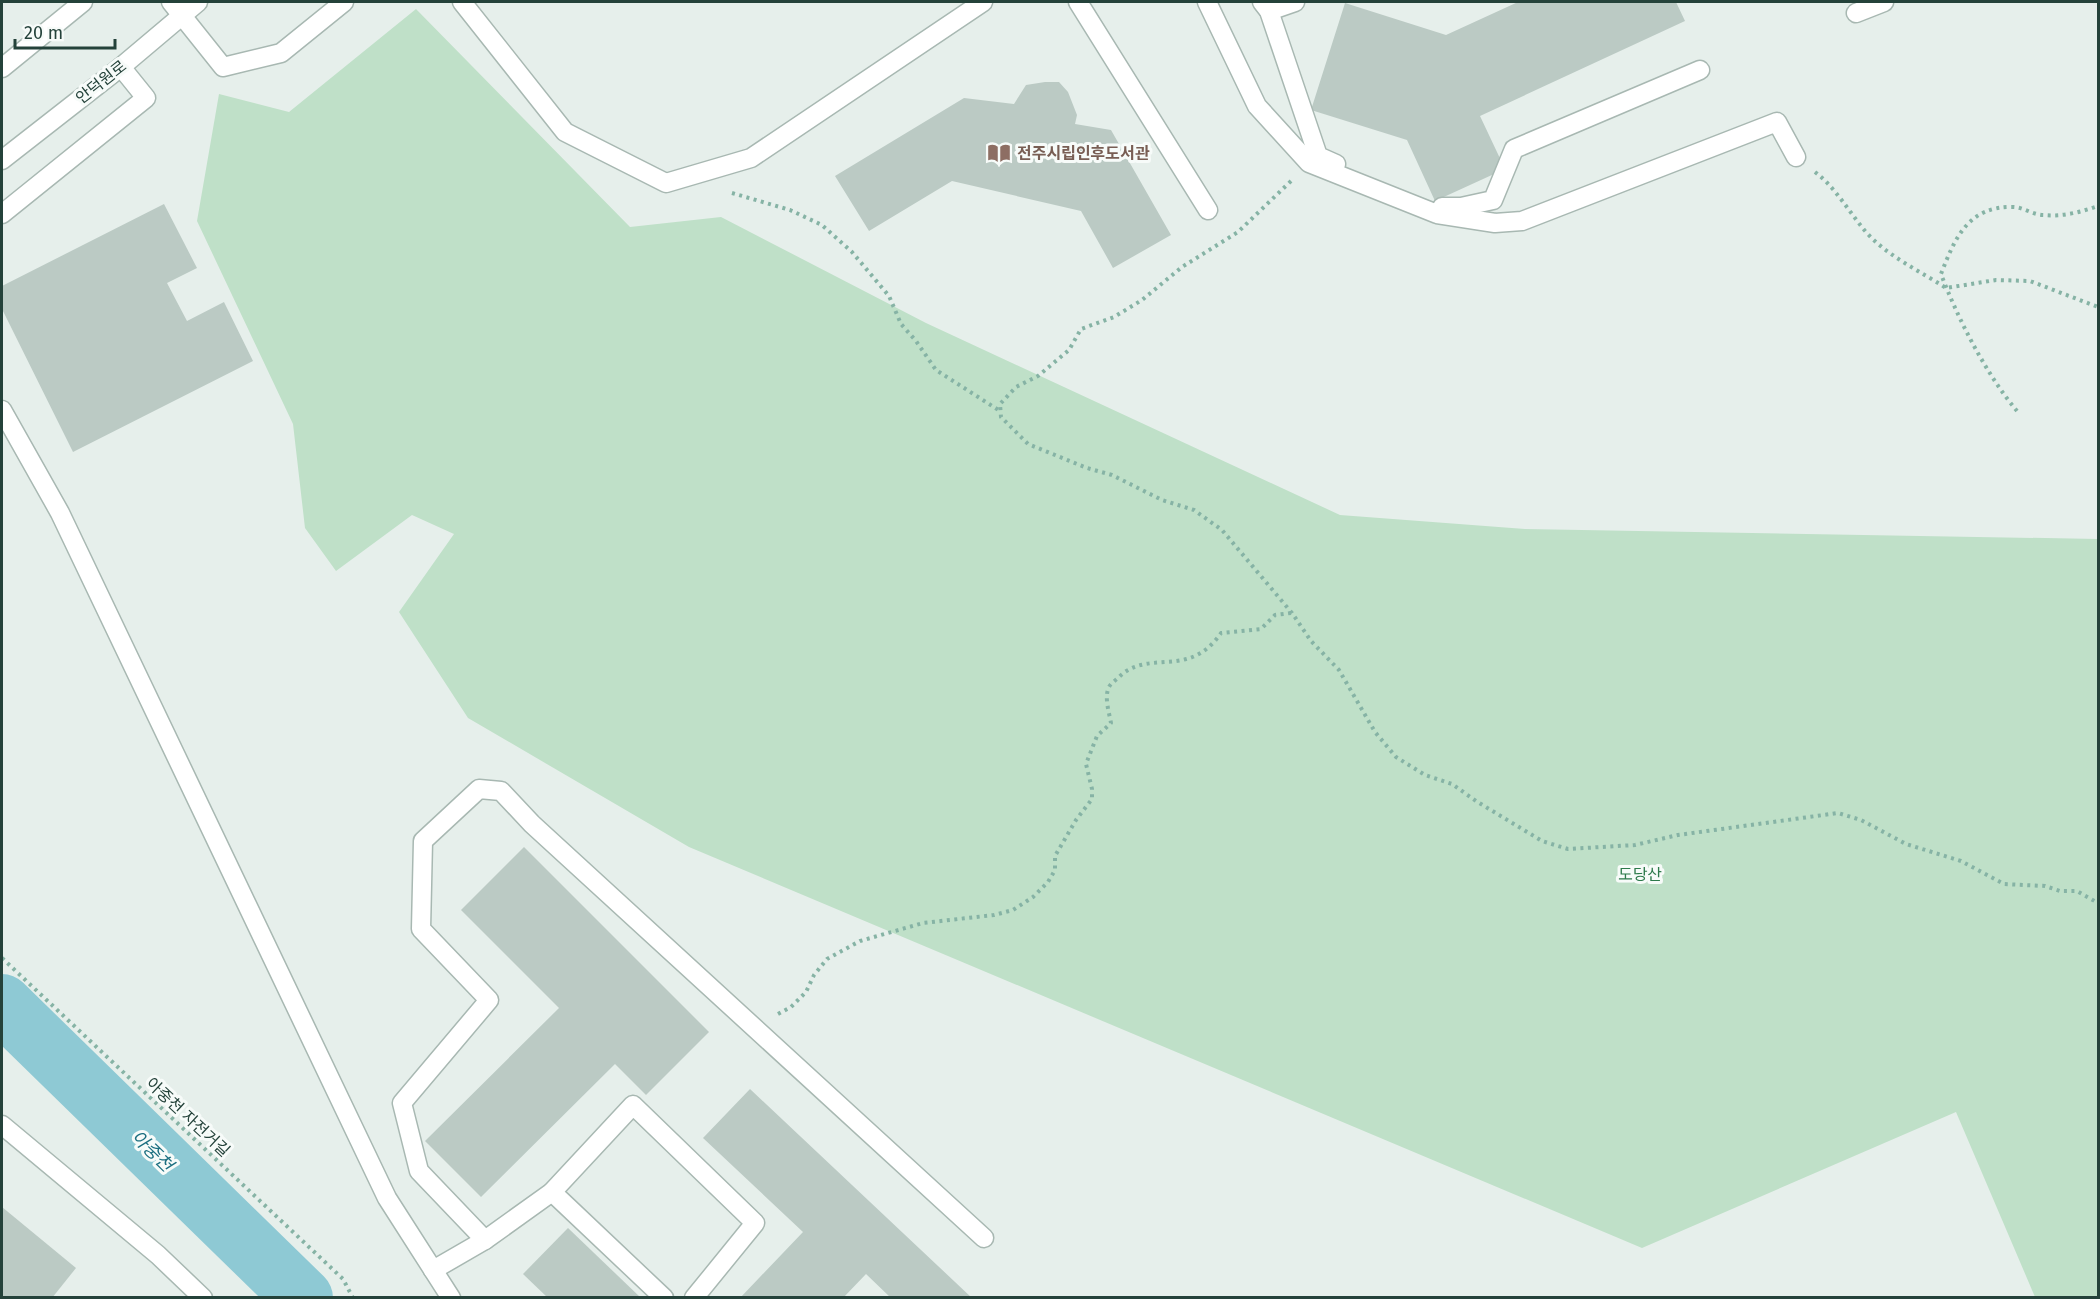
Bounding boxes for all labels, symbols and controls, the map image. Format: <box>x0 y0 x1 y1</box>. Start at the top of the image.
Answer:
scale bar <box>15 12 116 50</box>
text: 20 m <box>24 22 63 44</box>
street label: 안덕원로 <box>72 56 130 108</box>
library icon: 전주시립인후도서관 <box>986 140 1012 166</box>
place label: 전주시립인후도서관 <box>1017 144 1150 163</box>
park label: 도당산 <box>1618 865 1662 884</box>
street label: 아중천 자전거길 <box>142 1073 234 1161</box>
water label: 아중천 <box>127 1126 177 1176</box>

